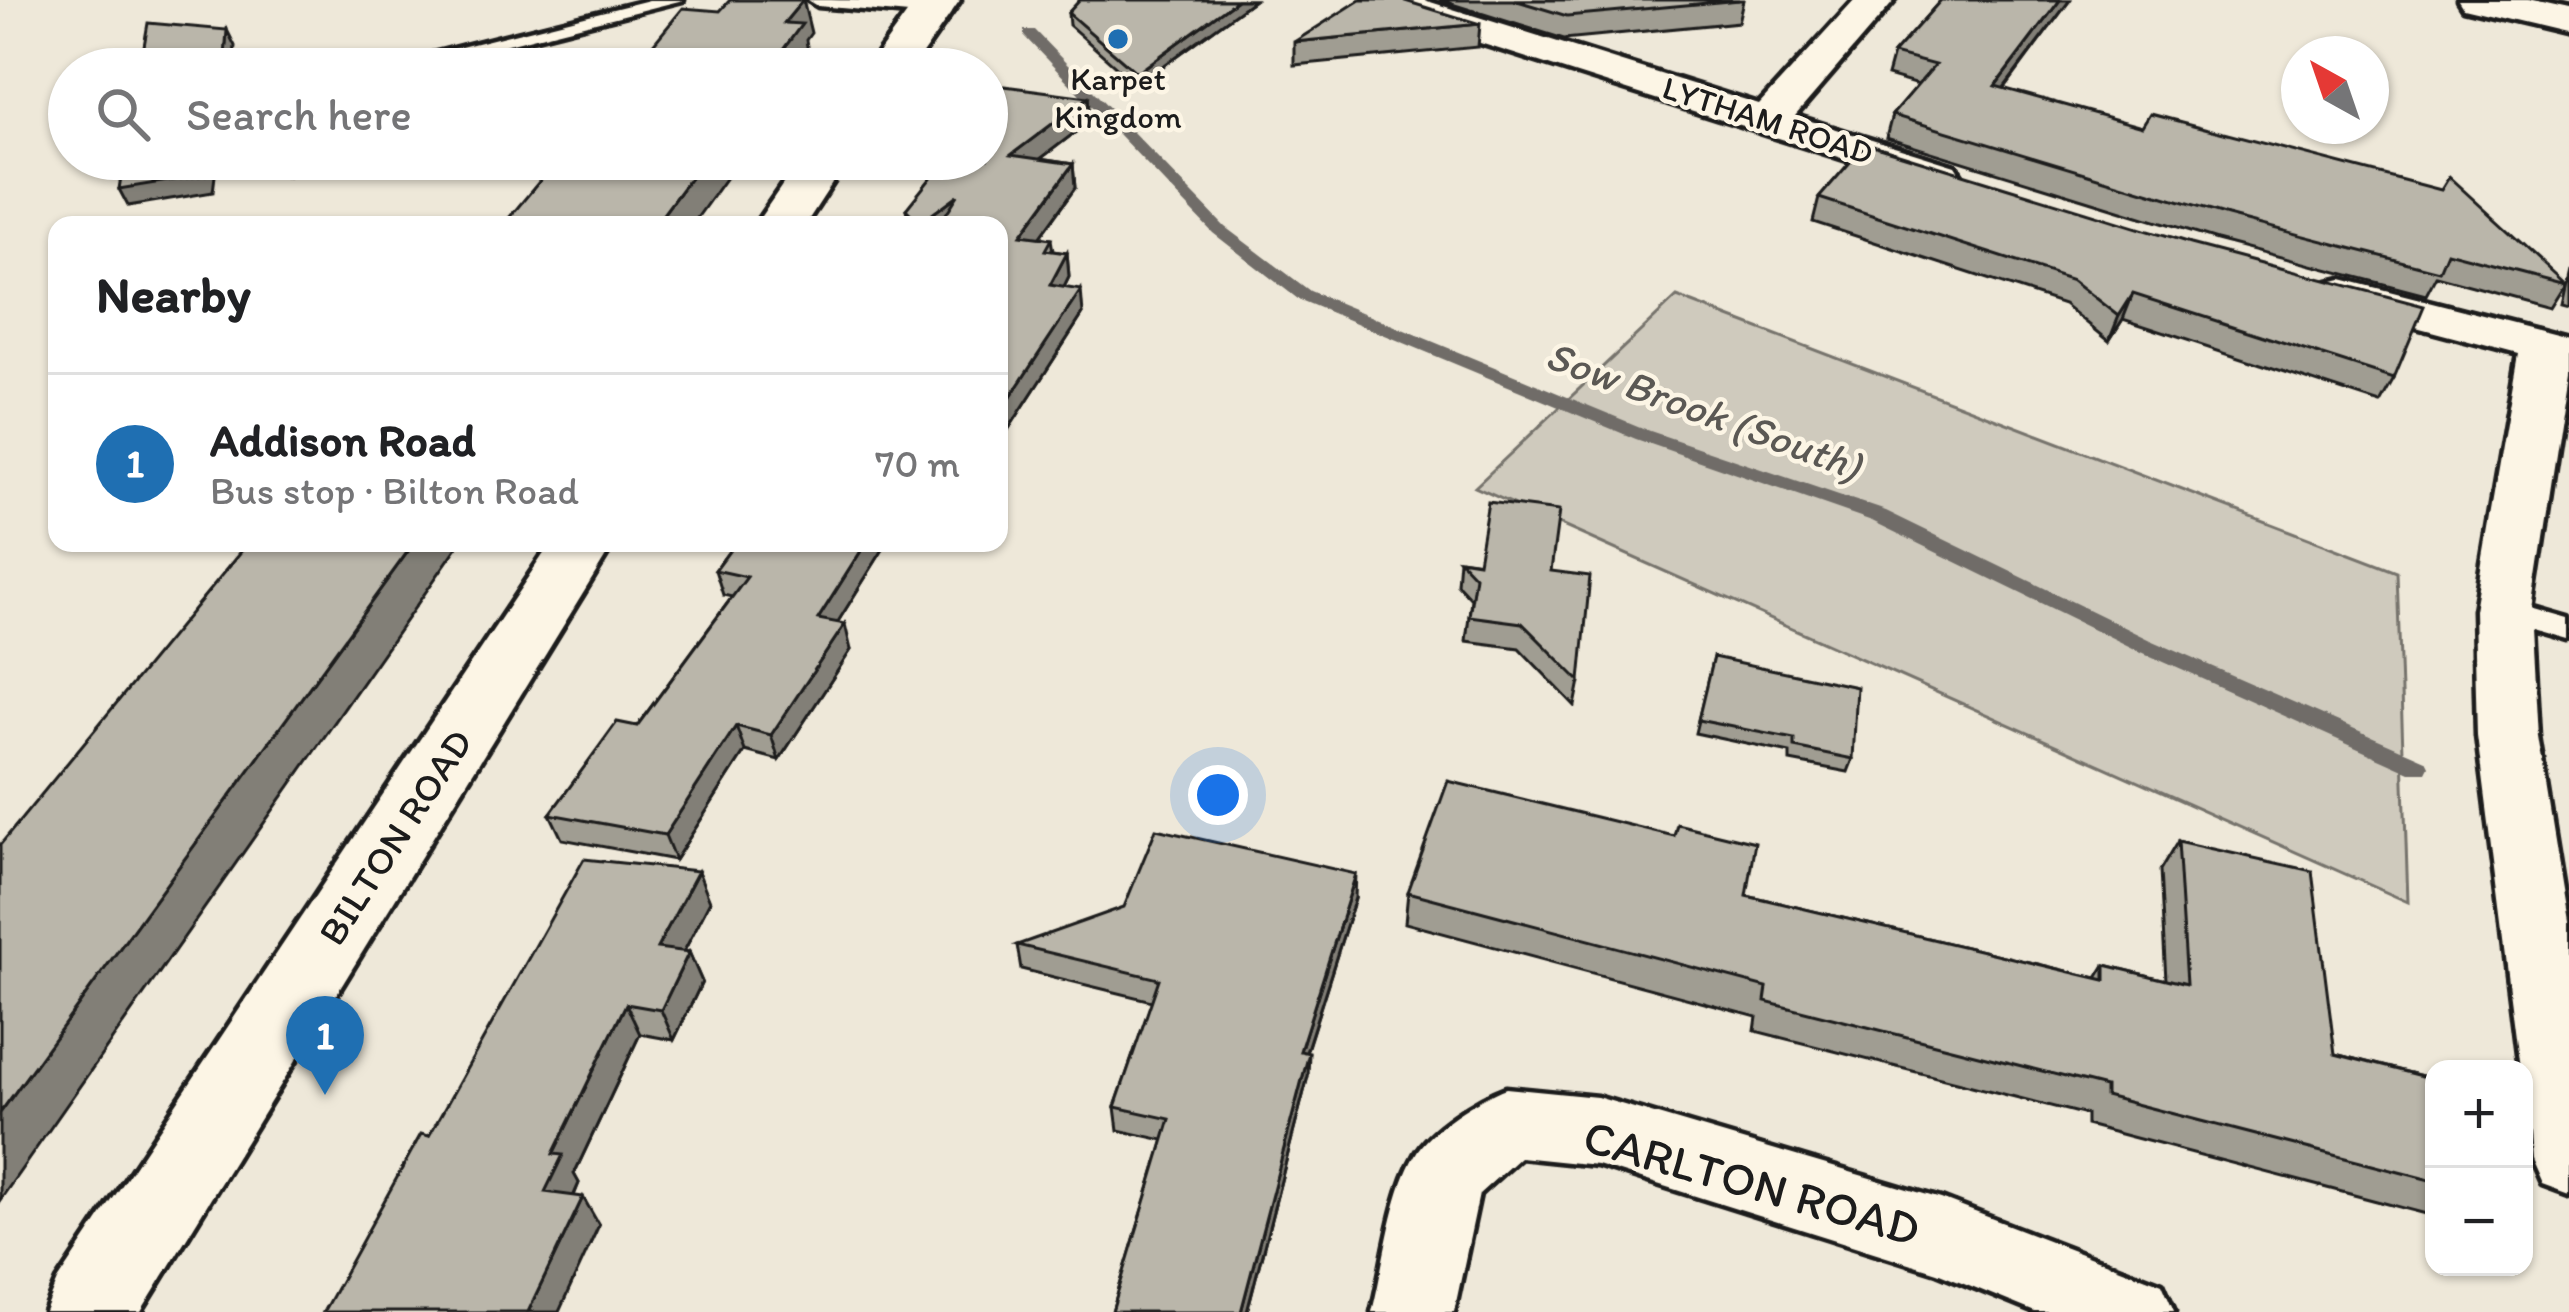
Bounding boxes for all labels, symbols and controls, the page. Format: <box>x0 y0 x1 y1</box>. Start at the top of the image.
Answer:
marker: Karpet Kingdom <box>1105 26 1131 52</box>
north arrow <box>2281 36 2389 144</box>
search box <box>48 48 1008 180</box>
place label: Karpet Kingdom <box>1054 59 1182 136</box>
street label: LYTHAM ROAD <box>1658 68 1878 172</box>
icon: search <box>90 81 156 147</box>
text: Search here <box>186 87 412 141</box>
text: Nearby <box>96 264 251 325</box>
water label: Sow Brook (South) <box>1539 329 1870 491</box>
text: Addison Road <box>210 413 475 467</box>
text: 1 <box>126 440 144 487</box>
text: 70 m <box>875 440 960 487</box>
text: Bus stop · Bilton Road <box>210 467 579 514</box>
street label: BILTON ROAD <box>308 720 482 954</box>
your location <box>1188 765 1248 825</box>
pin: 1 <box>286 996 364 1095</box>
map controls <box>2425 1060 2533 1276</box>
button: + <box>2425 1060 2533 1168</box>
street label: CARLTON ROAD <box>1577 1106 1927 1258</box>
button: − <box>2425 1168 2533 1276</box>

